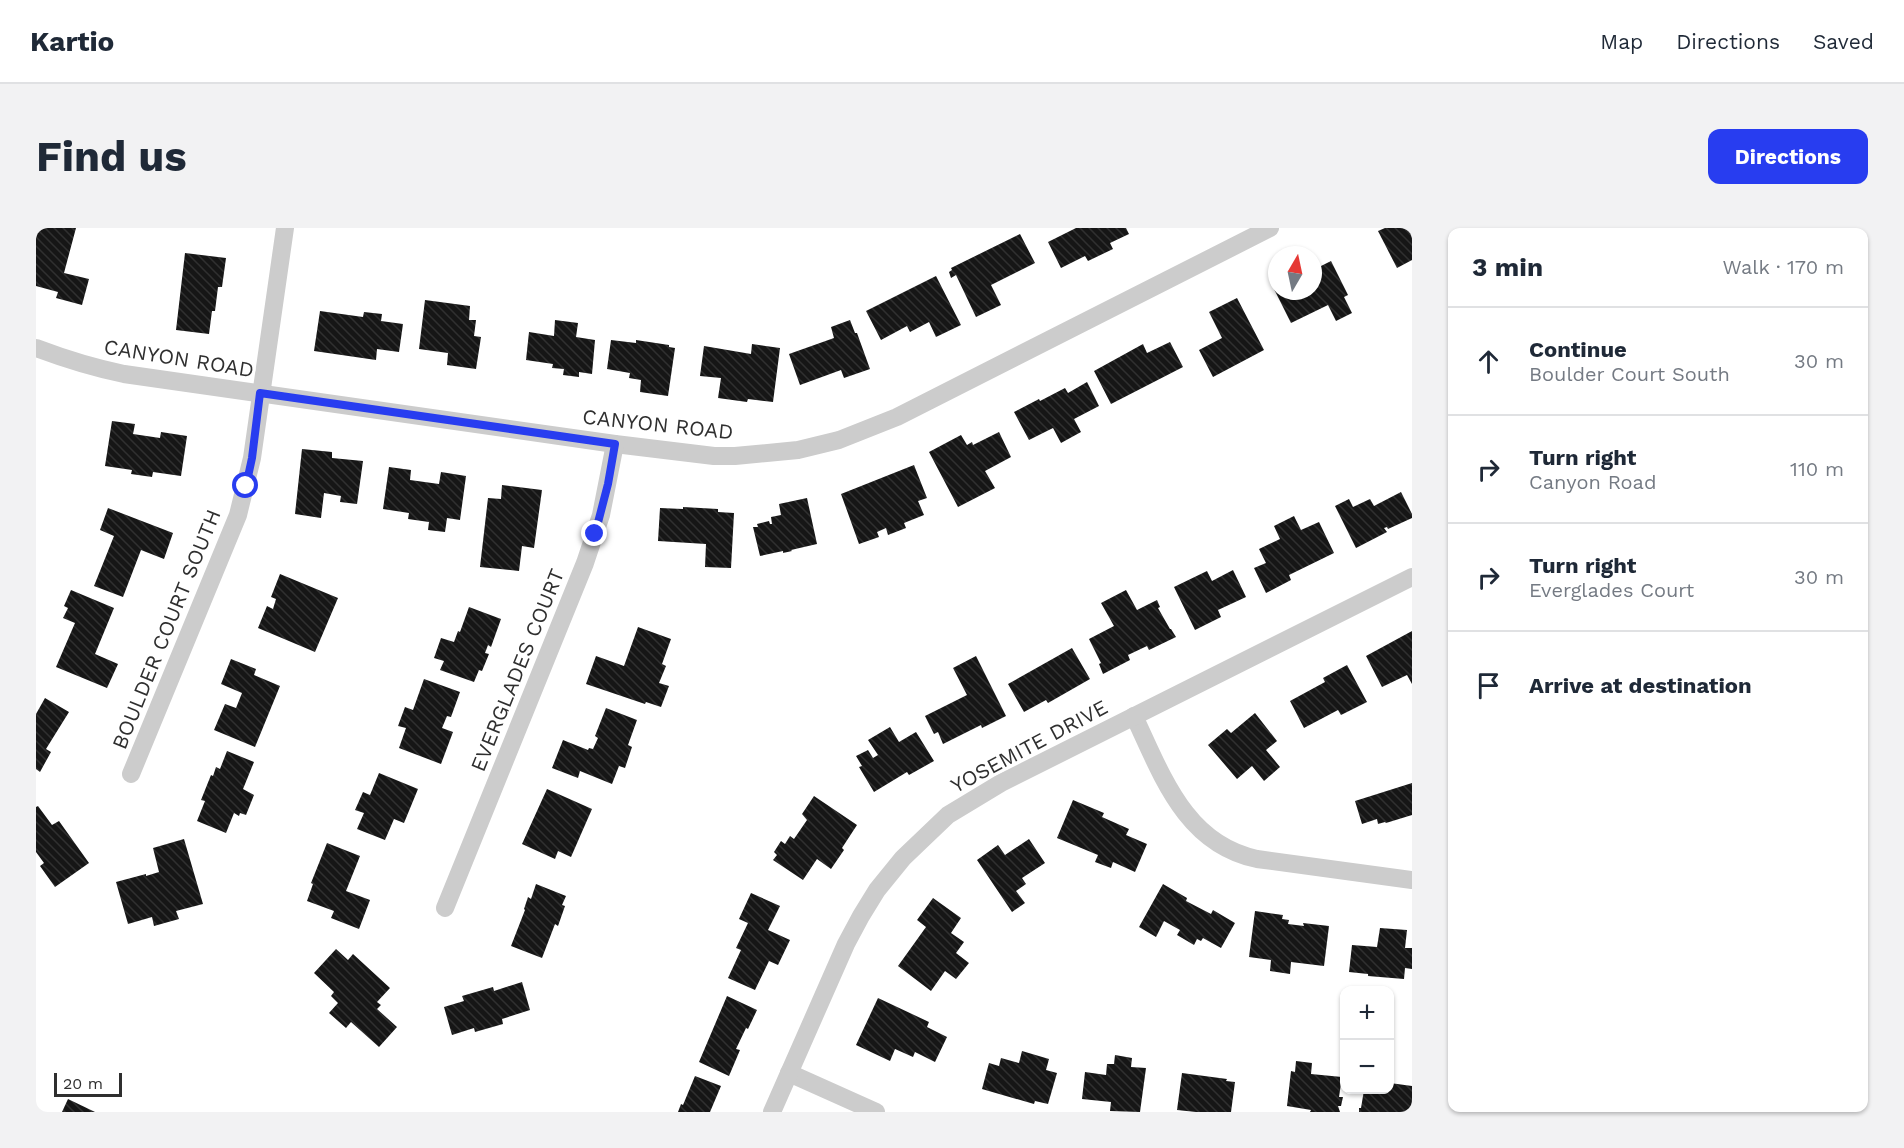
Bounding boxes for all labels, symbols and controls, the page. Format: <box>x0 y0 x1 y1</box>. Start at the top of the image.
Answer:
text: Kartio <box>30 25 114 58</box>
text: Map <box>1600 29 1643 54</box>
text: Directions <box>1676 29 1780 54</box>
text: Saved <box>1813 29 1874 54</box>
button: Directions <box>1708 129 1868 184</box>
text: Find us <box>36 132 187 181</box>
north arrow <box>1268 246 1322 300</box>
text: 3 min <box>1472 252 1543 282</box>
text: Walk · 170 m <box>1723 255 1844 279</box>
street label: CANYON ROAD <box>102 334 256 382</box>
text: Continue <box>1529 337 1627 362</box>
icon: ahead <box>1472 345 1505 378</box>
text: 30 m <box>1794 349 1844 373</box>
text: Boulder Court South <box>1529 362 1730 386</box>
street label: CANYON ROAD <box>581 404 735 444</box>
text: Turn right <box>1529 445 1636 470</box>
icon: right <box>1472 453 1505 486</box>
text: 110 m <box>1790 457 1844 481</box>
text: Canyon Road <box>1529 470 1656 494</box>
route start <box>232 472 258 498</box>
street label: BOULDER COURT SOUTH <box>106 505 226 753</box>
route end <box>581 520 607 546</box>
text: Turn right <box>1529 553 1636 578</box>
icon: right <box>1472 561 1505 594</box>
street label: EVERGLADES COURT <box>465 565 569 775</box>
text: 30 m <box>1794 565 1844 589</box>
text: Everglades Court <box>1529 578 1694 602</box>
icon: arrive <box>1472 669 1505 702</box>
text: Arrive at destination <box>1529 673 1752 698</box>
street label: YOSEMITE DRIVE <box>946 694 1112 798</box>
map controls <box>1340 986 1394 1094</box>
button: + <box>1340 986 1394 1040</box>
button: − <box>1340 1040 1394 1094</box>
scale bar <box>54 1070 122 1098</box>
text: 20 m <box>63 1074 103 1093</box>

